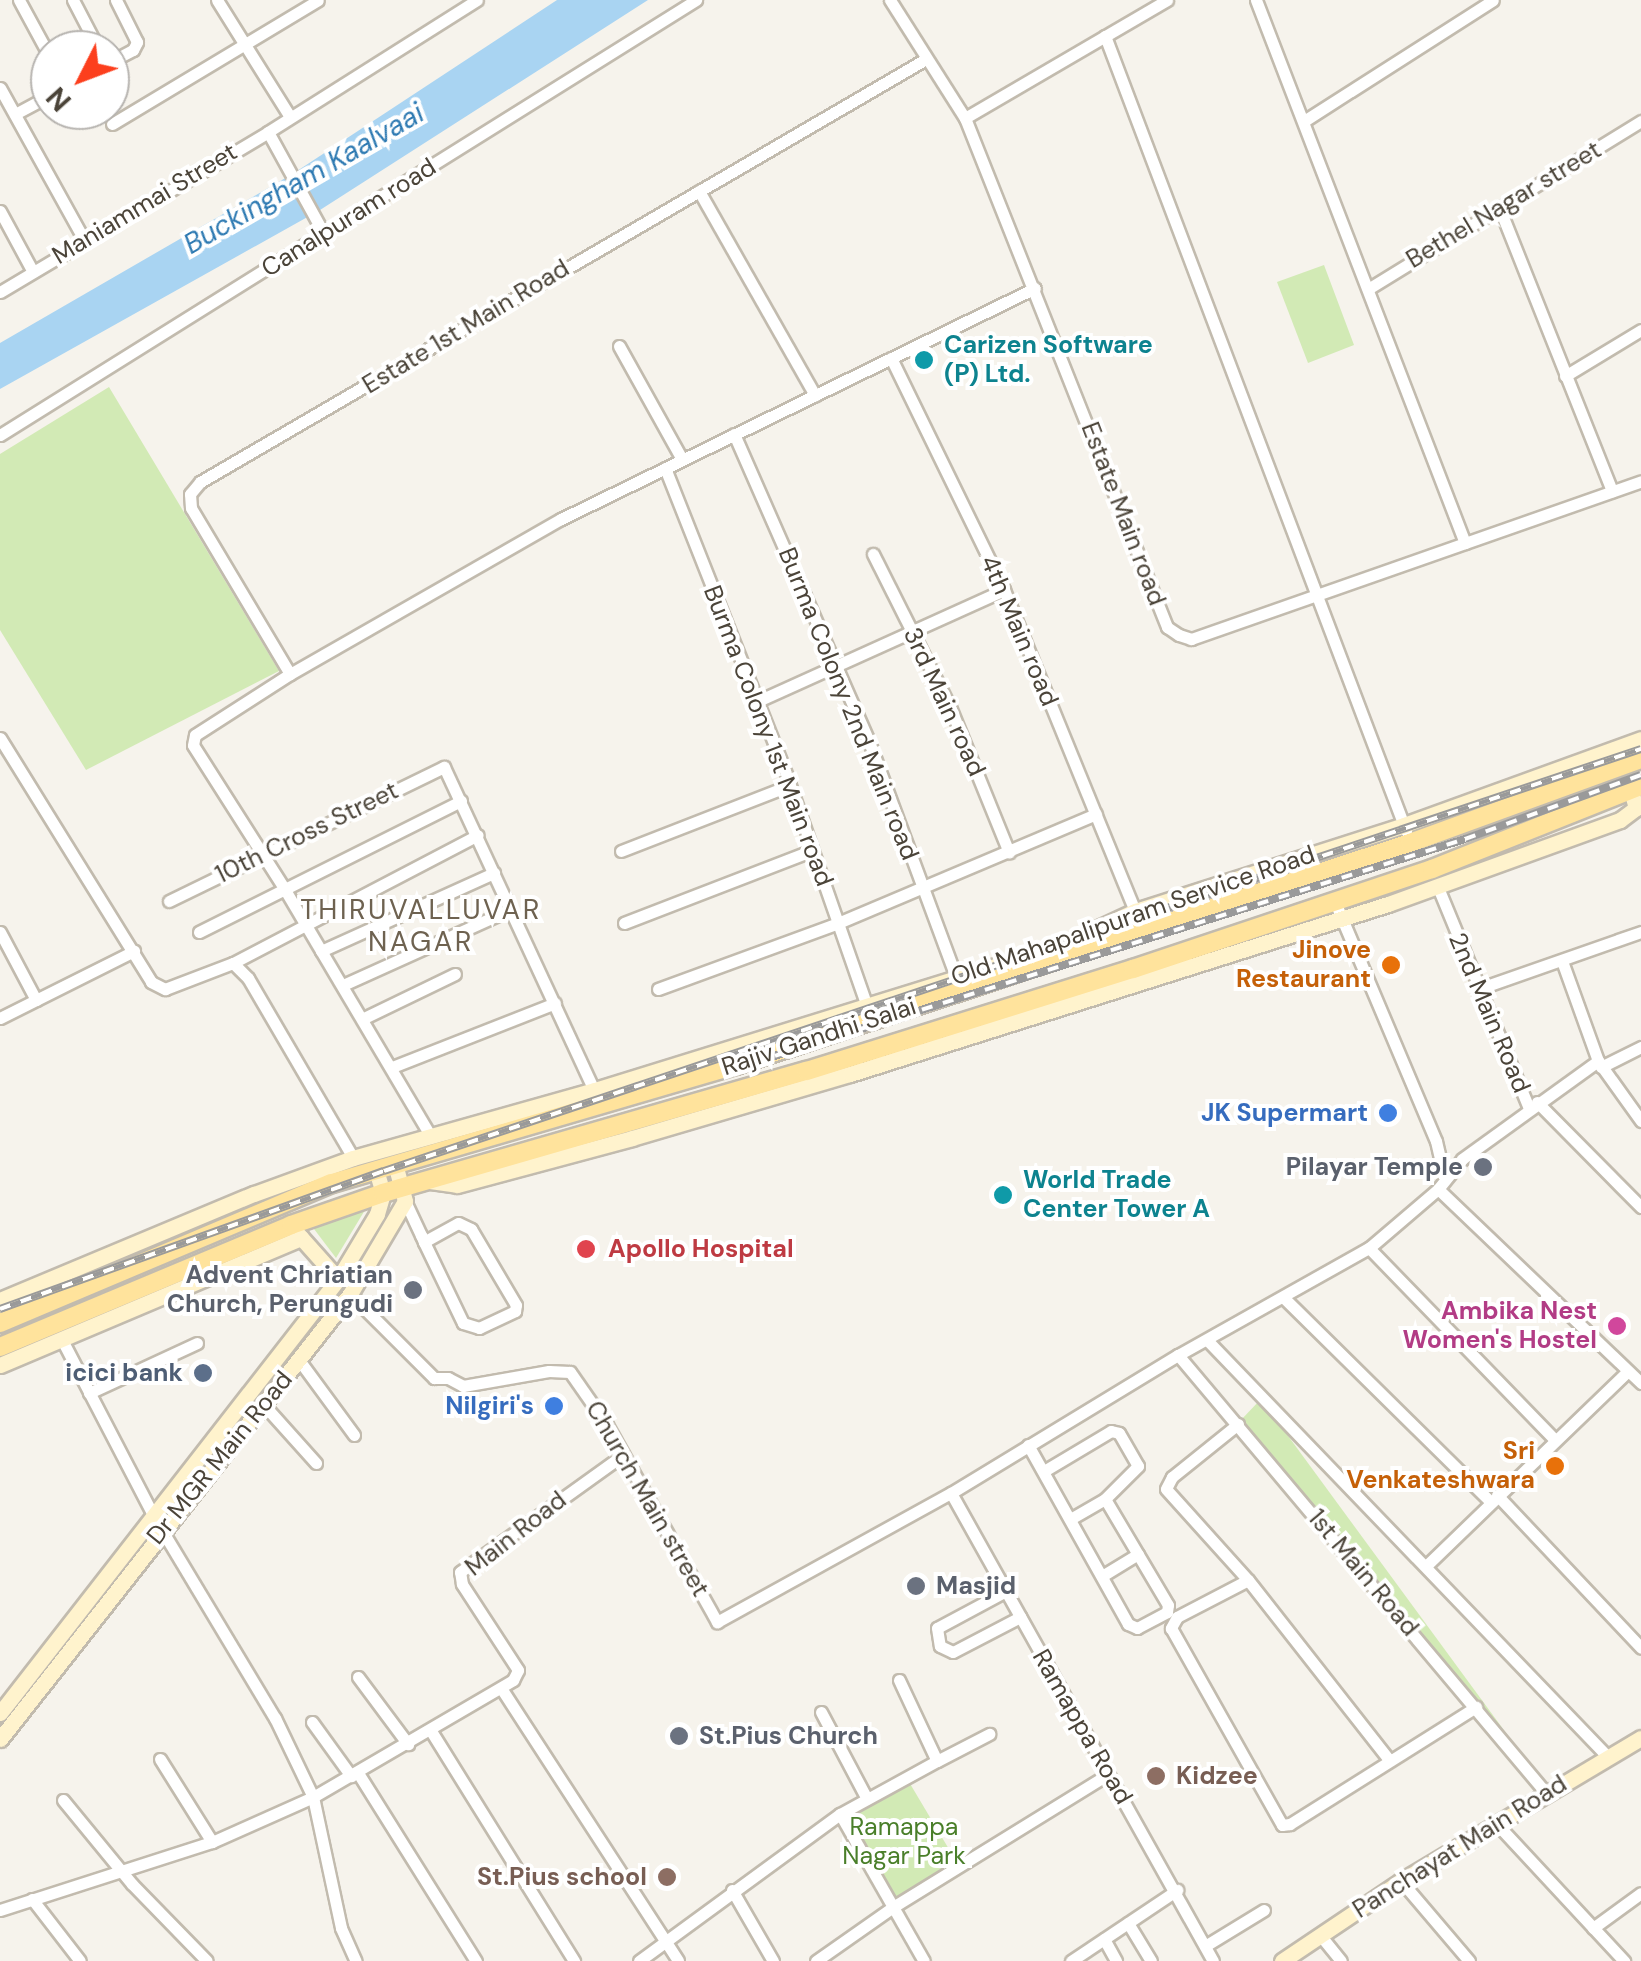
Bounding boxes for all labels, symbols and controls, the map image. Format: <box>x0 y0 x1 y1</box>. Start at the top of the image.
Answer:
north arrow <box>30 30 130 130</box>
text: N <box>38 79 79 119</box>
water label: Buckingham Kaalvaai <box>178 97 430 261</box>
street label: Bethel Nagar street <box>1401 135 1607 275</box>
street label: Maniammai Street <box>47 137 243 271</box>
street label: Canalpuram road <box>256 152 442 284</box>
street label: Estate 1st Main Road <box>357 253 575 401</box>
place label: Carizen Software (P) Ltd. <box>944 331 1153 390</box>
marker: Carizen Software (P) Ltd. <box>913 349 935 371</box>
street label: Estate Main road <box>1074 418 1172 610</box>
street label: Burma Colony 2nd Main road <box>771 543 925 865</box>
street label: 4th Main road <box>974 551 1064 711</box>
street label: Burma Colony 1st Main road <box>697 581 839 891</box>
street label: 3rd Main road <box>897 623 991 781</box>
street label: 10th Cross Street <box>211 776 403 890</box>
street label: Old Mahapalipuram Service Road <box>947 839 1319 993</box>
district label: THIRUVALLUVAR NAGAR <box>300 893 542 959</box>
street label: 2nd Main Road <box>1442 928 1536 1098</box>
place label: Jinove Restaurant <box>1236 936 1371 995</box>
marker: Jinove Restaurant <box>1380 954 1402 976</box>
street label: Rajiv Gandhi Salai <box>718 991 920 1083</box>
place label: JK Supermart <box>1201 1098 1368 1128</box>
marker: JK Supermart <box>1377 1102 1399 1124</box>
place label: Pilayar Temple <box>1286 1152 1463 1182</box>
marker: Pilayar Temple <box>1472 1156 1494 1178</box>
place label: World Trade Center Tower A <box>1023 1166 1210 1225</box>
marker: World Trade Center Tower A <box>992 1184 1014 1206</box>
place label: Apollo Hospital <box>608 1234 794 1264</box>
marker: Apollo Hospital <box>573 1236 599 1262</box>
place label: Advent Chriatian Church, Perungudi <box>167 1261 393 1320</box>
marker: Advent Chriatian Church, Perungudi <box>402 1279 424 1301</box>
place label: Ambika Nest Women's Hostel <box>1403 1297 1597 1356</box>
marker: Ambika Nest Women's Hostel <box>1606 1315 1628 1337</box>
place label: icici bank <box>65 1358 183 1388</box>
marker: icici bank <box>192 1362 214 1384</box>
street label: Dr MGR Main Road <box>141 1365 299 1551</box>
place label: Nilgiri's <box>445 1391 534 1421</box>
marker: Nilgiri's <box>543 1395 565 1417</box>
street label: Church Main street <box>579 1396 715 1602</box>
place label: Sri Venkateshwara <box>1346 1437 1535 1496</box>
marker: Sri Venkateshwara <box>1544 1455 1566 1477</box>
street label: Main Road <box>460 1485 572 1583</box>
street label: 1st Main Road <box>1301 1504 1425 1642</box>
place label: Masjid <box>936 1571 1016 1601</box>
marker: Masjid <box>905 1575 927 1597</box>
street label: Ramappa Road <box>1026 1644 1138 1810</box>
place label: St.Pius Church <box>699 1721 878 1751</box>
marker: St.Pius Church <box>668 1725 690 1747</box>
place label: Kidzee <box>1176 1761 1258 1791</box>
marker: Kidzee <box>1145 1765 1167 1787</box>
street label: Panchayat Main Road <box>1348 1769 1572 1925</box>
park label: Ramappa Nagar Park <box>842 1813 966 1872</box>
place label: St.Pius school <box>477 1862 647 1892</box>
marker: St.Pius school <box>656 1866 678 1888</box>

